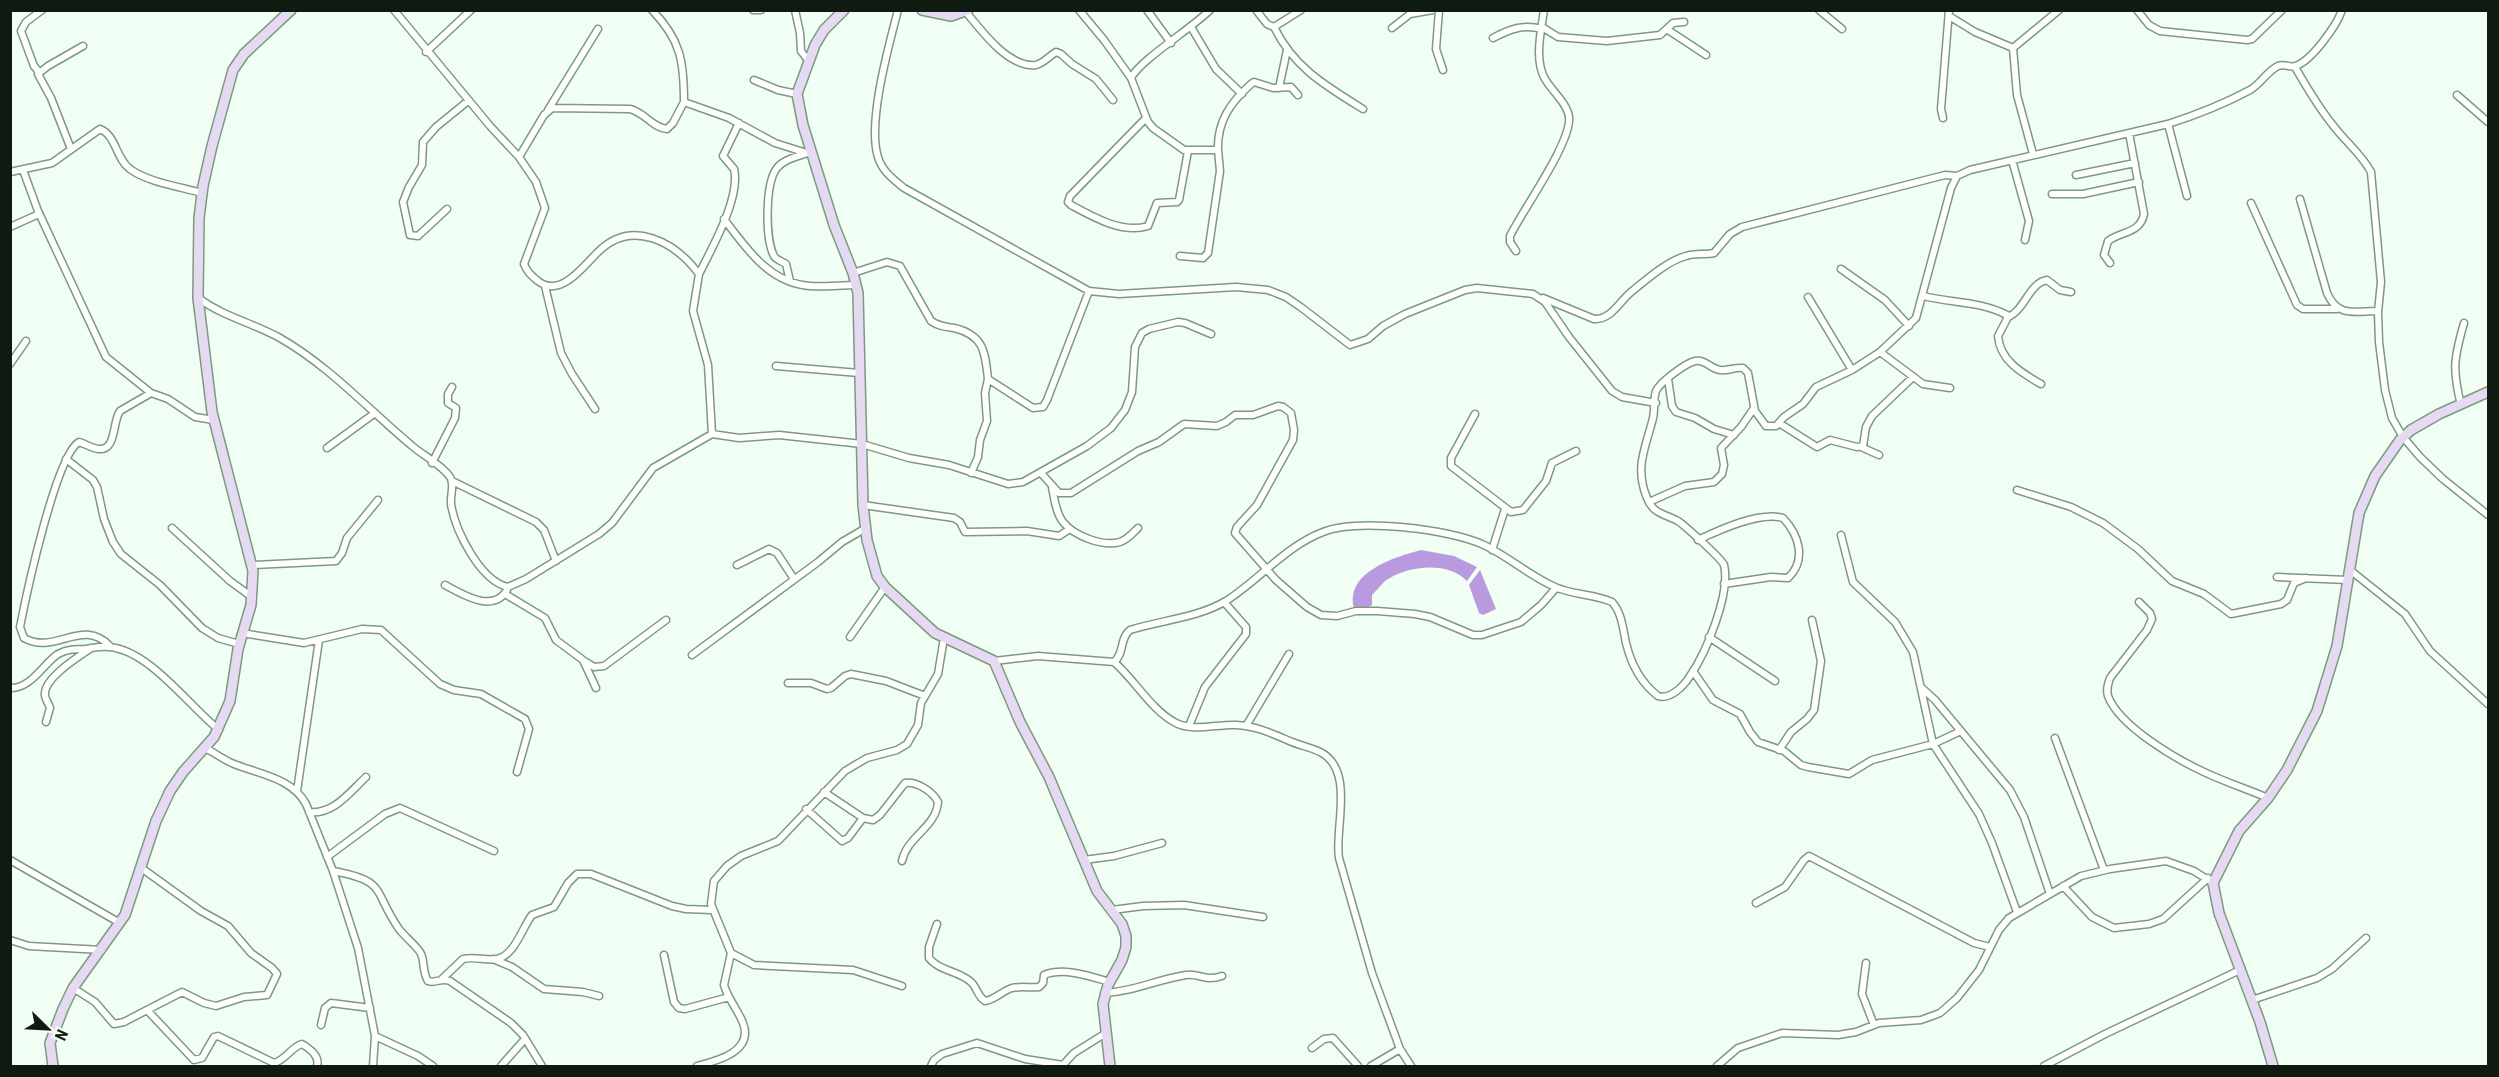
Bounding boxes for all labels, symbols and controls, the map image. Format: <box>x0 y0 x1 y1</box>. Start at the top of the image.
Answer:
north arrow <box>18 999 78 1059</box>
text: N <box>51 1027 72 1043</box>

